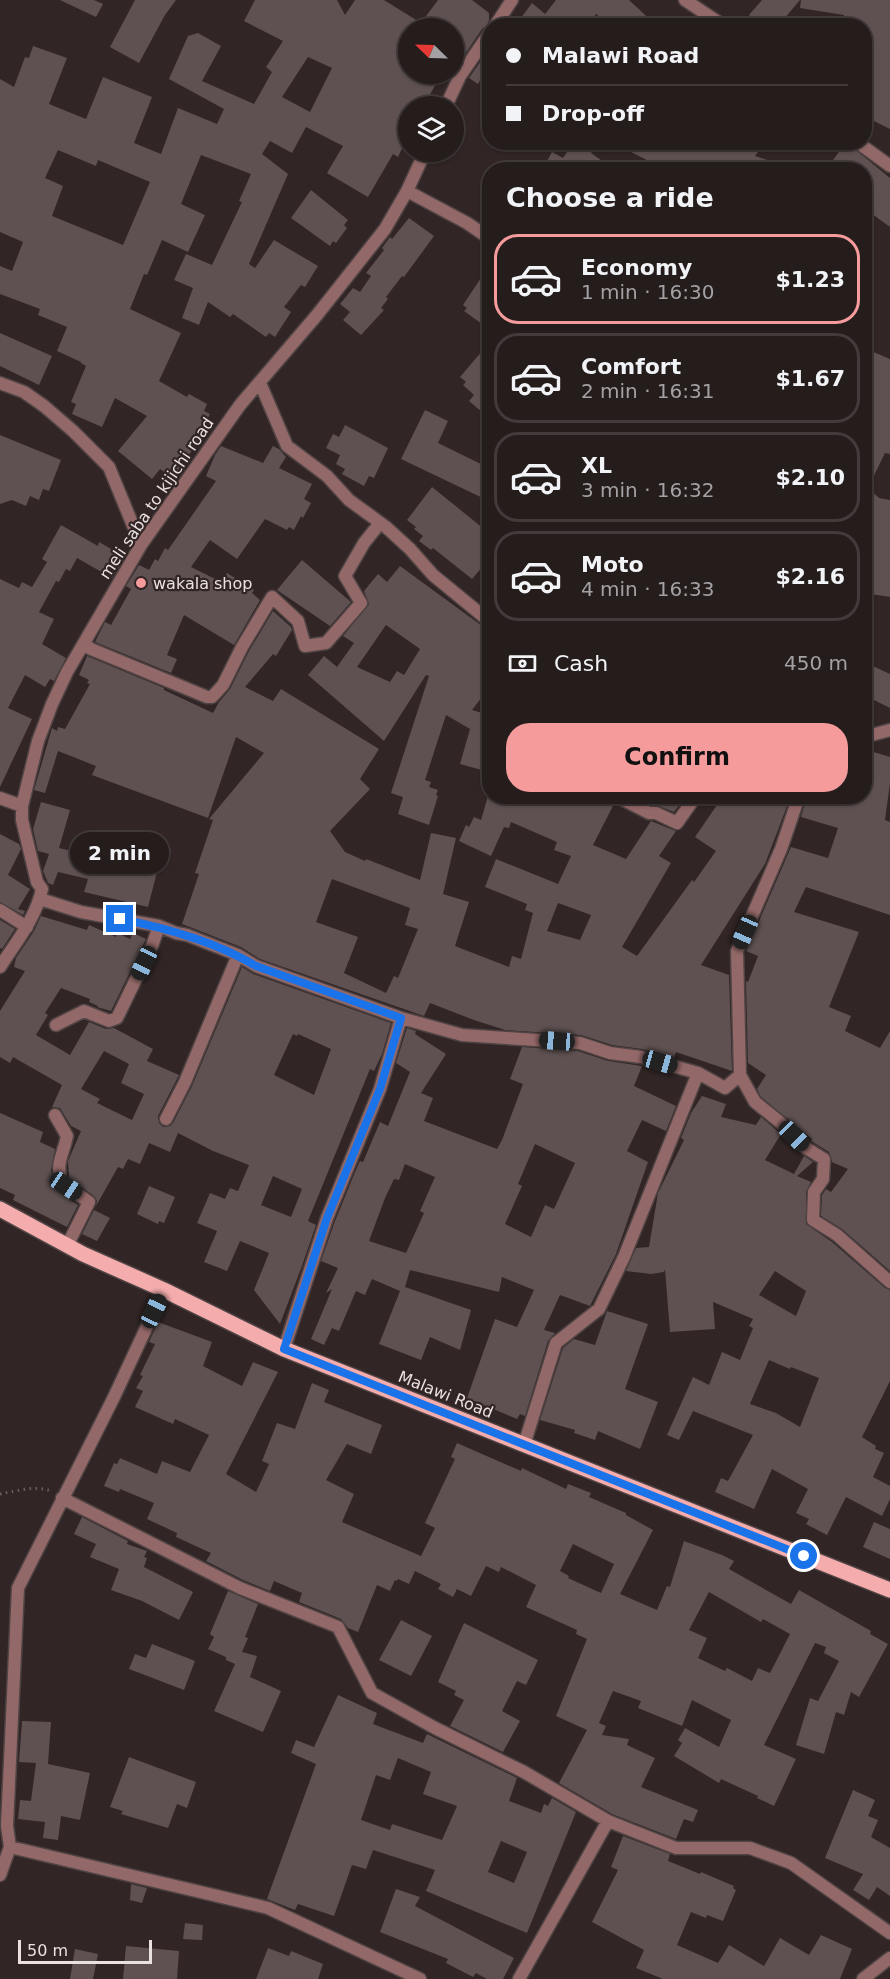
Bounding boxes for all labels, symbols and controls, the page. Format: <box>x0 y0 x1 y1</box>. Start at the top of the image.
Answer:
north arrow <box>398 18 464 84</box>
map controls <box>398 18 464 162</box>
text: Malawi Road <box>542 43 699 68</box>
button: layers <box>398 96 464 162</box>
text: Drop-off <box>542 101 644 126</box>
text: Choose a ride <box>506 182 714 213</box>
icon: car <box>509 252 563 306</box>
text: Economy <box>581 255 692 280</box>
text: $1.23 <box>775 267 845 292</box>
text: 1 min · 16:30 <box>581 280 715 304</box>
icon: car <box>509 351 563 405</box>
text: Comfort <box>581 354 681 379</box>
text: $1.67 <box>775 366 845 391</box>
text: 2 min · 16:31 <box>581 379 715 403</box>
street label: meli saba to kijichi road <box>95 414 218 583</box>
icon: car <box>509 450 563 504</box>
text: XL <box>581 453 612 478</box>
text: $2.10 <box>775 465 845 490</box>
text: 3 min · 16:32 <box>581 478 715 502</box>
icon: car <box>509 549 563 603</box>
text: Moto <box>581 552 644 577</box>
text: $2.16 <box>775 564 845 589</box>
place label: wakala shop <box>153 574 252 593</box>
marker: wakala shop <box>134 576 148 590</box>
text: 4 min · 16:33 <box>581 577 715 601</box>
icon: cash <box>506 647 539 680</box>
text: Cash <box>554 651 608 676</box>
text: 450 m <box>784 651 848 675</box>
button: Confirm <box>506 723 848 792</box>
callout: 2 min <box>70 832 170 874</box>
text: 2 min <box>88 841 151 865</box>
route end <box>106 905 133 932</box>
car <box>729 912 761 952</box>
car <box>128 943 160 983</box>
car <box>538 1031 576 1051</box>
car <box>640 1048 680 1076</box>
car <box>775 1117 813 1155</box>
car <box>46 1168 86 1204</box>
car <box>138 1291 170 1331</box>
street label: Malawi Road <box>396 1367 496 1422</box>
route start <box>790 1542 817 1569</box>
scale bar <box>18 1937 152 1964</box>
text: 50 m <box>27 1941 68 1960</box>

